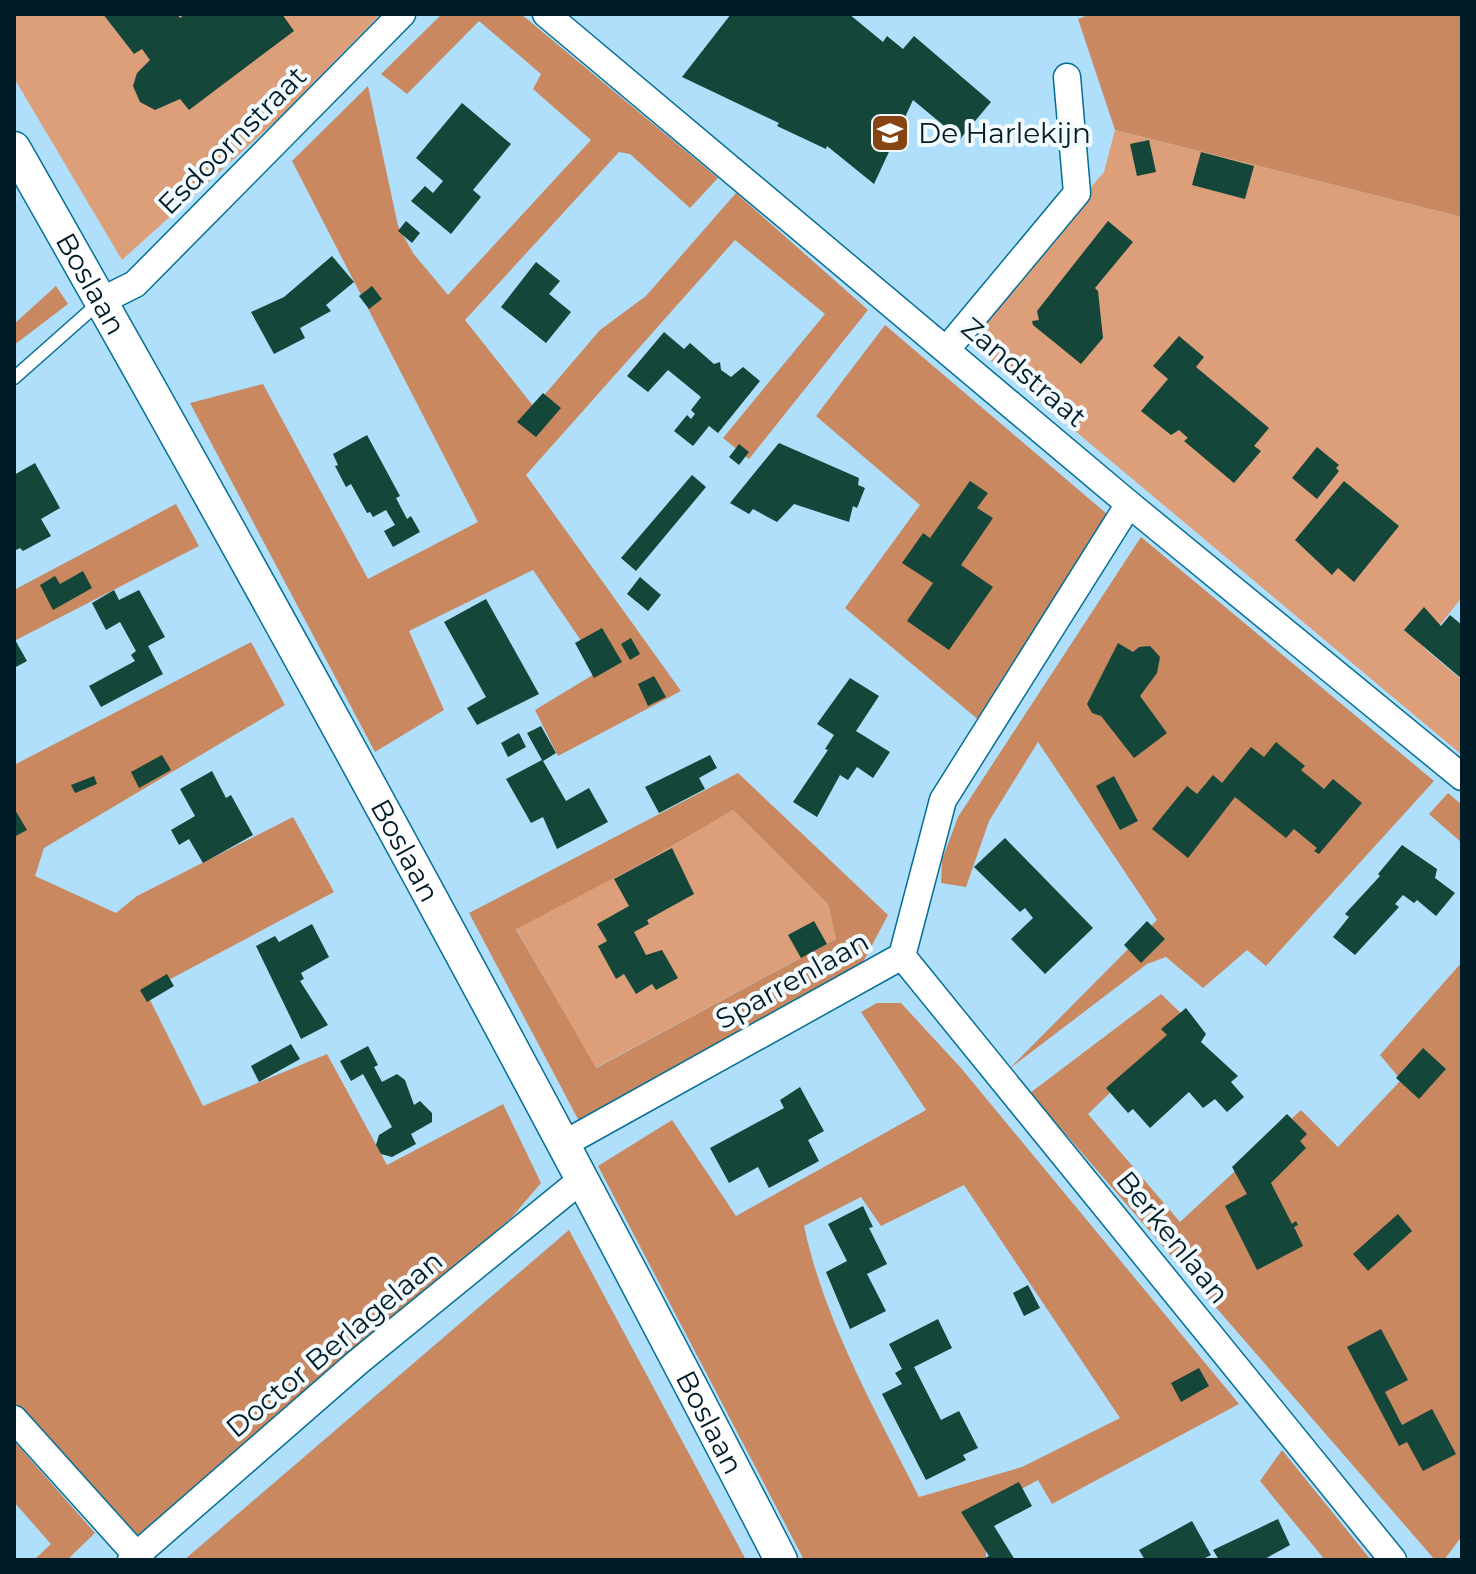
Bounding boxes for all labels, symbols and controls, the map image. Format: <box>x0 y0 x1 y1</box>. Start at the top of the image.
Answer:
street label: Esdoornstraat <box>151 59 313 221</box>
school or university icon: De Harlekijn <box>869 112 911 154</box>
place label: De Harlekijn <box>918 116 1091 150</box>
street label: Boslaan <box>49 227 133 341</box>
street label: Zandstraat <box>955 310 1093 434</box>
street label: Boslaan <box>364 793 447 908</box>
street label: Sparrenlaan <box>709 924 875 1036</box>
street label: Berkenlaan <box>1109 1164 1237 1310</box>
street label: Doctor Berlagelaan <box>219 1243 449 1445</box>
street label: Boslaan <box>669 1365 751 1480</box>

